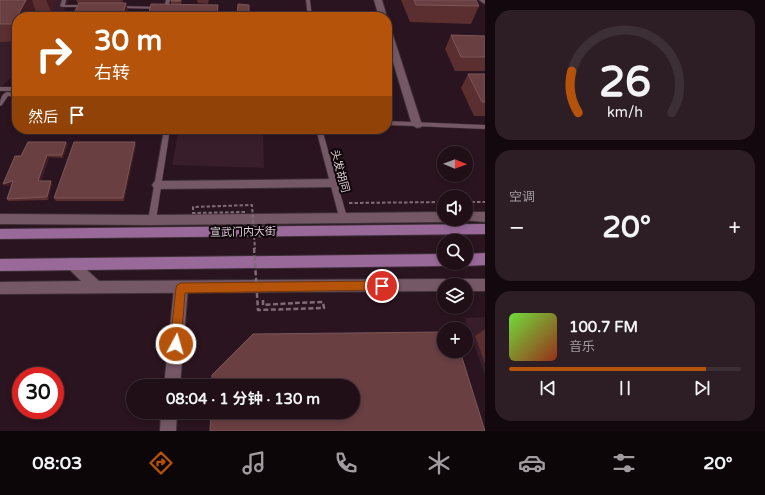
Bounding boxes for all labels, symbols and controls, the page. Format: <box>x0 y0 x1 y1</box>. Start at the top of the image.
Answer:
text: 30 m <box>94 24 162 58</box>
icon: right <box>28 28 80 80</box>
text: 26 <box>599 58 651 108</box>
text: 右转 <box>94 62 130 84</box>
icon: arrive <box>66 104 88 126</box>
text: km/h <box>607 104 643 121</box>
text: 然后 <box>28 108 58 126</box>
north arrow <box>437 146 473 182</box>
map controls <box>437 146 473 358</box>
street label: 头发胡同 <box>328 148 352 194</box>
text: 空调 <box>509 189 535 205</box>
button: sound <box>437 190 473 226</box>
text: 20° <box>602 209 651 246</box>
text: − <box>509 215 525 241</box>
text: + <box>729 215 741 241</box>
street label: 宣武门内大街 <box>210 225 276 239</box>
button: search <box>437 234 473 270</box>
pin <box>365 269 399 303</box>
icon: arrive <box>371 275 393 297</box>
button: layers <box>437 278 473 314</box>
text: 100.7 FM <box>569 318 638 336</box>
button: + <box>437 322 473 358</box>
position arrow <box>155 323 197 365</box>
text: 音乐 <box>569 339 595 355</box>
speed limit sign: 30 <box>12 367 64 419</box>
icon: previous <box>537 377 559 399</box>
icon: pause <box>614 377 636 399</box>
icon: next <box>691 377 713 399</box>
text: 08:04 · 1 分钟 · 130 m <box>166 390 320 408</box>
icon: directions <box>147 449 175 477</box>
icon: music <box>240 449 268 477</box>
icon: phone <box>332 449 360 477</box>
icon: climate <box>425 449 453 477</box>
icon: car <box>518 449 546 477</box>
icon: filters <box>610 449 638 477</box>
text: 08:03 <box>32 452 82 474</box>
text: 20° <box>703 452 733 474</box>

